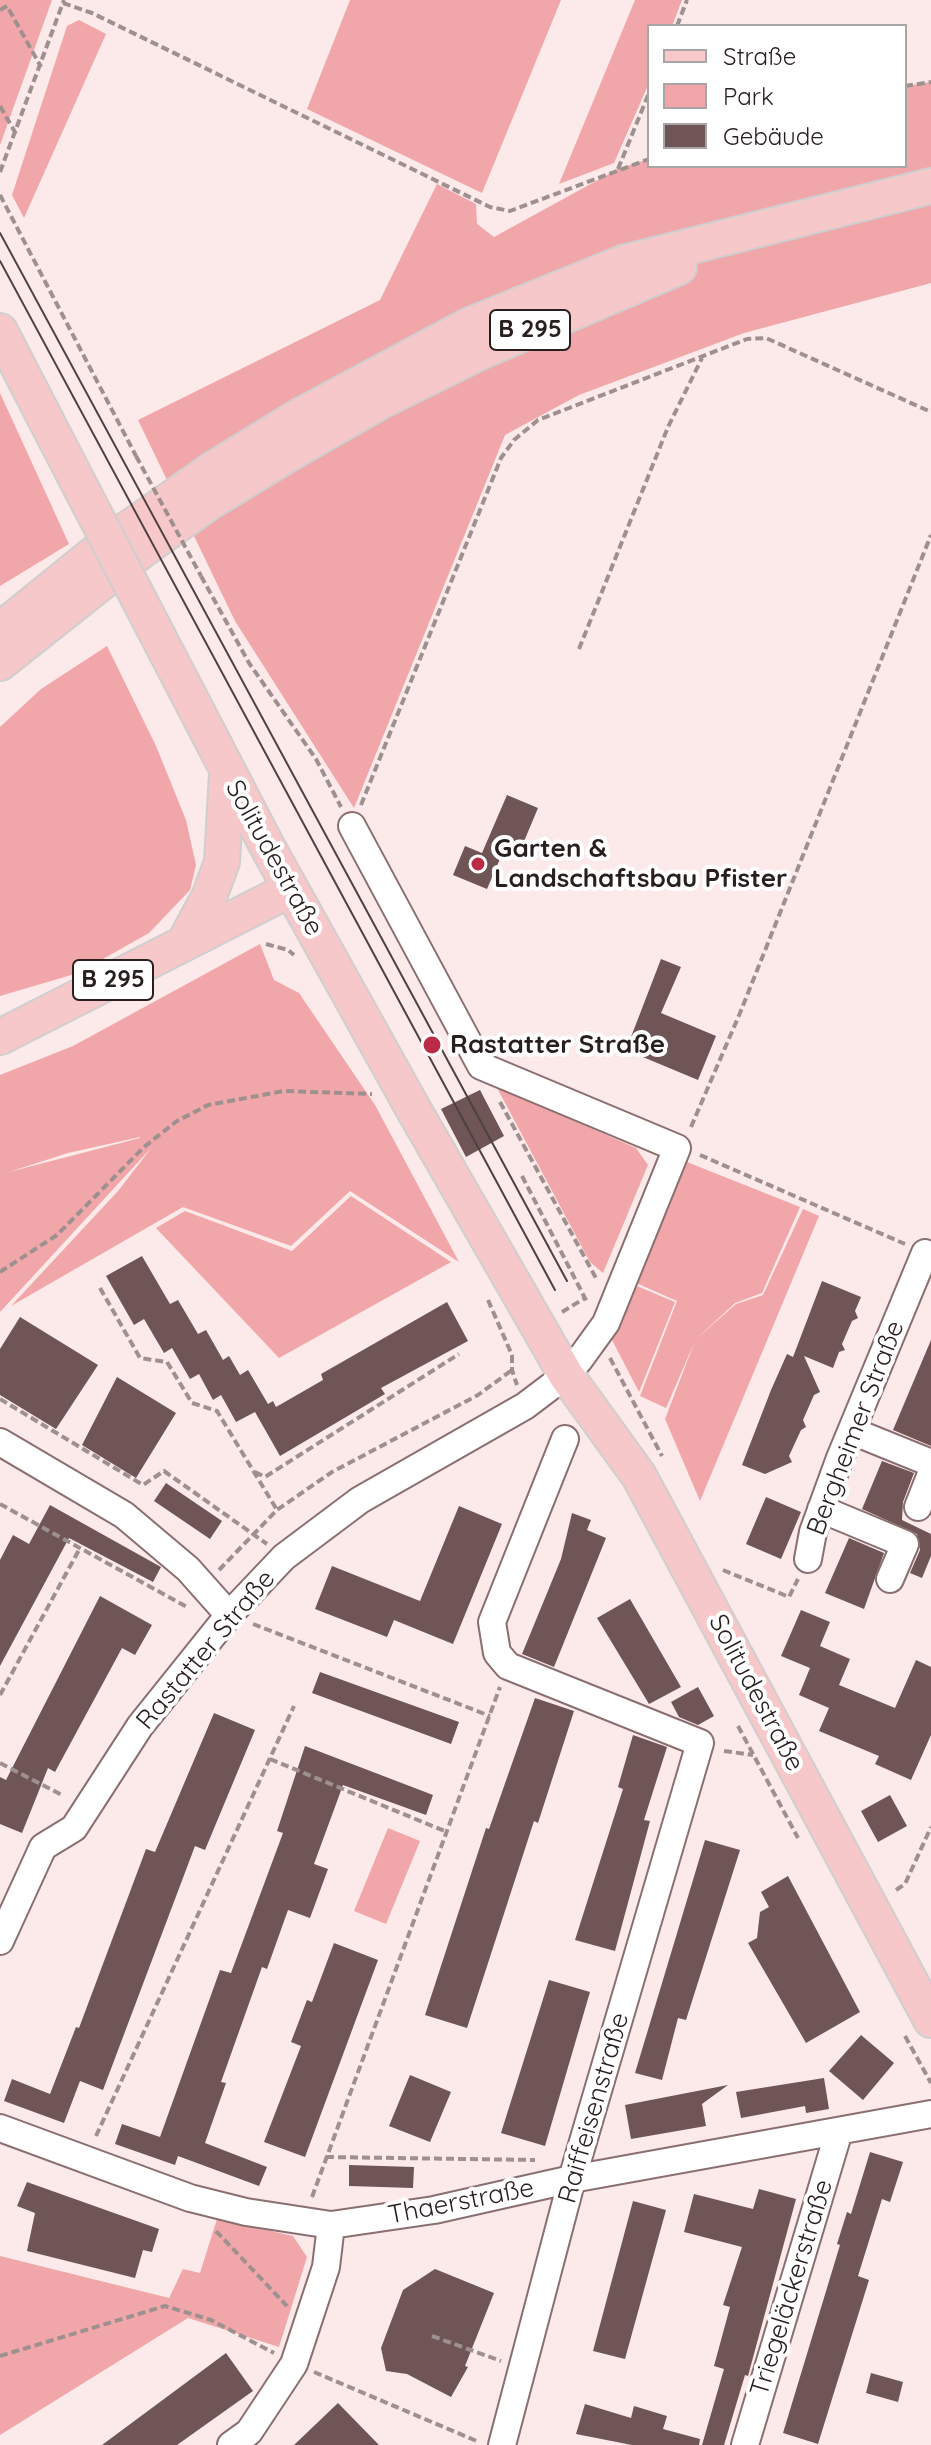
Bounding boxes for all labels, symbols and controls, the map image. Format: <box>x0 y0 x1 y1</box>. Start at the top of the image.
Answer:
legend <box>647 24 907 168</box>
text: Straße <box>723 41 796 71</box>
text: Park <box>723 81 774 111</box>
text: Gebäude <box>723 121 824 151</box>
road number: B 295 <box>490 310 570 350</box>
street label: Solitudestraße <box>218 775 330 941</box>
place label: Garten & Landschaftsbau Pfister <box>494 833 787 894</box>
marker: Garten & Landschaftsbau Pfister <box>469 855 487 873</box>
road number: B 295 <box>73 960 153 1000</box>
place label: Rastatter Straße <box>450 1029 665 1061</box>
marker: Rastatter Straße <box>421 1034 443 1056</box>
street label: Bergheimer Straße <box>801 1316 911 1540</box>
street label: Rastatter Straße <box>130 1564 282 1736</box>
street label: Solitudestraße <box>702 1609 810 1777</box>
street label: Raiffeisenstraße <box>552 2009 636 2207</box>
street label: Thaerstraße <box>385 2173 537 2231</box>
street label: Triegeläckerstraße <box>744 2176 840 2400</box>

